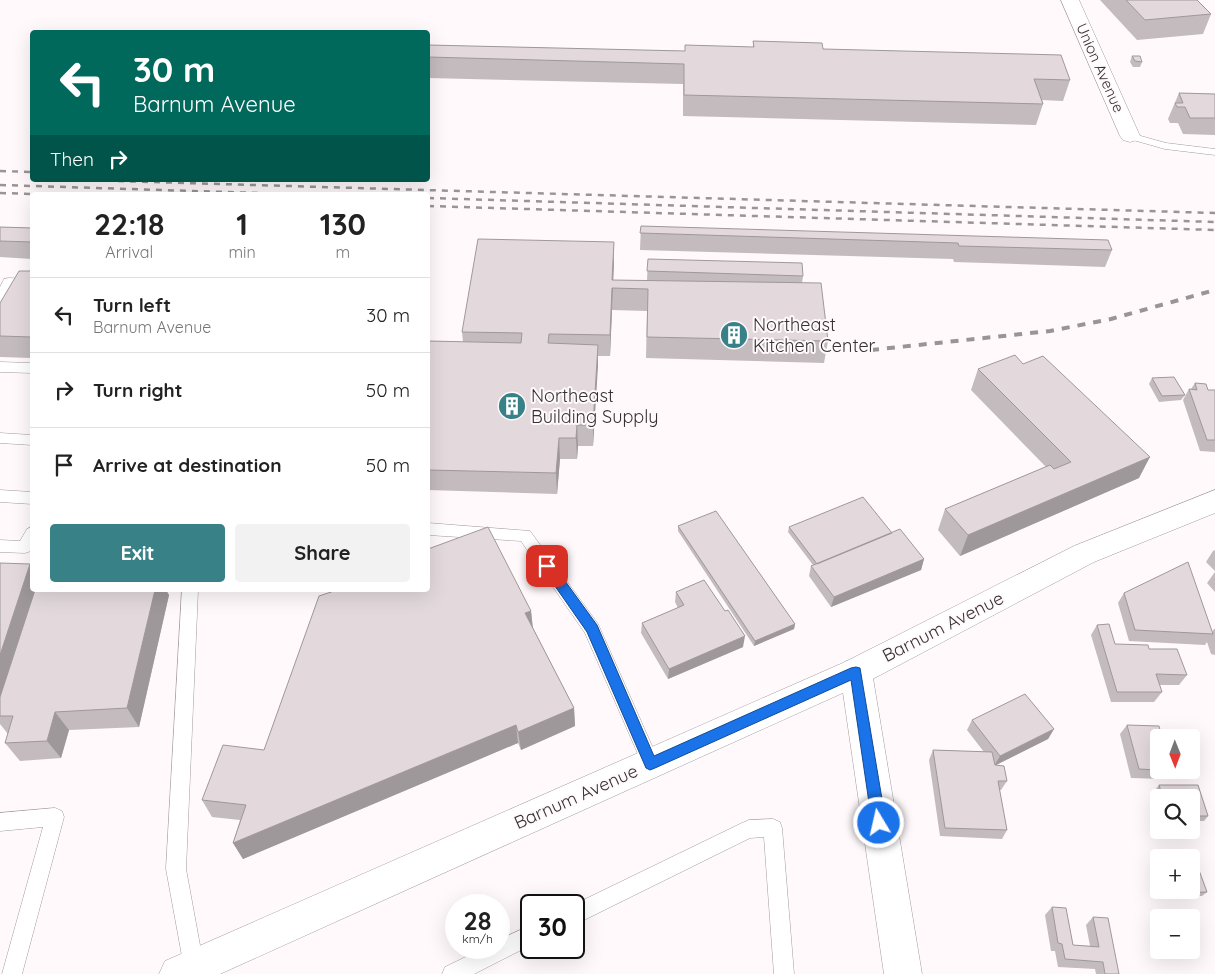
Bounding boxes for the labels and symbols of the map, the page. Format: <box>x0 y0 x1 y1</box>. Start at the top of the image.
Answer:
street label: Union Avenue <box>1072 20 1129 115</box>
place label: Northeast Kitchen Center <box>753 313 876 357</box>
building icon: Northeast Kitchen Center <box>719 320 749 350</box>
place label: Northeast Building Supply <box>531 384 658 428</box>
building icon: Northeast Building Supply <box>497 391 527 421</box>
pin <box>526 545 568 587</box>
street label: Barnum Avenue <box>878 586 1007 667</box>
north arrow <box>1150 729 1200 779</box>
street label: Barnum Avenue <box>510 759 641 834</box>
position arrow <box>852 796 904 848</box>
speed limit sign: 30 <box>520 894 585 959</box>

